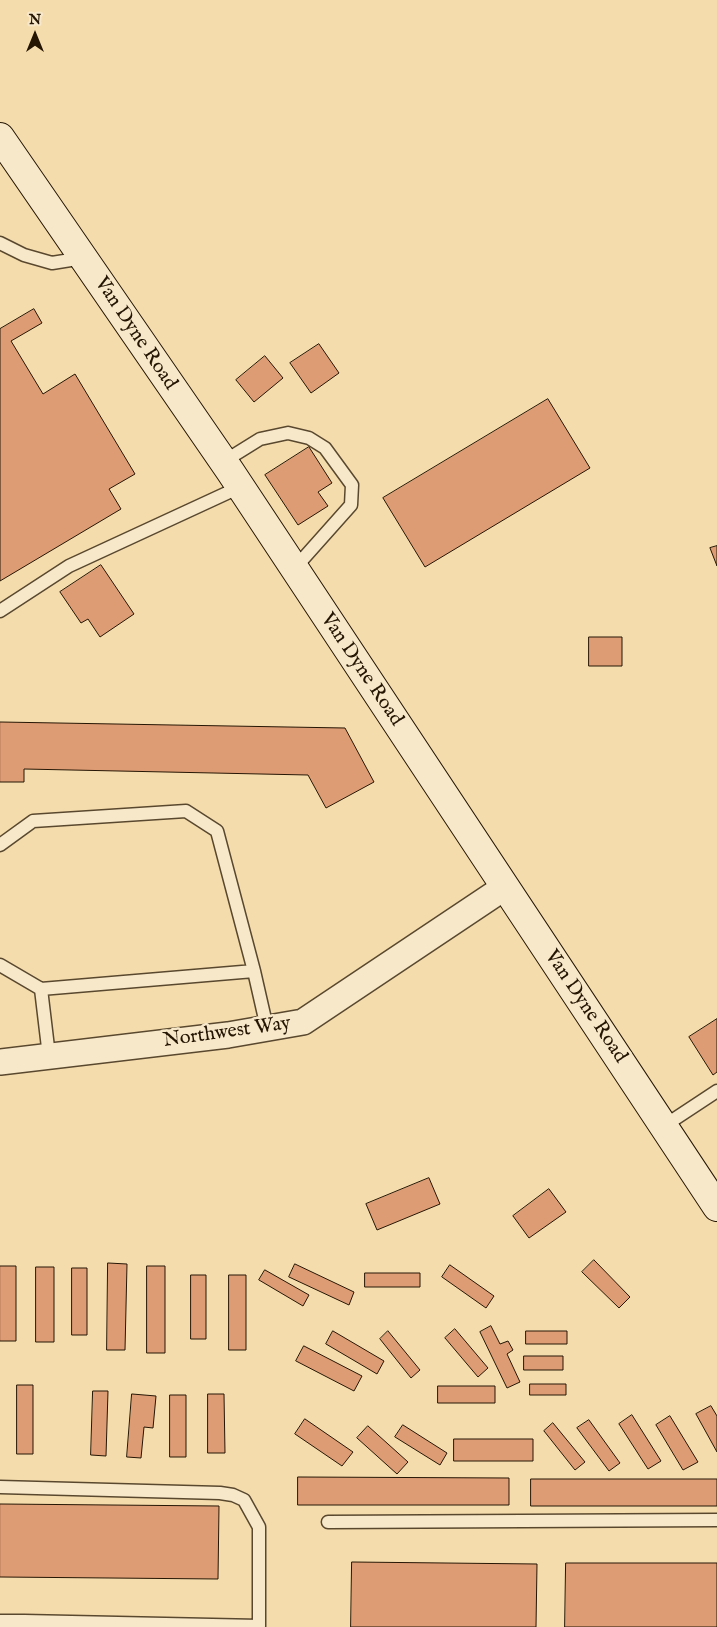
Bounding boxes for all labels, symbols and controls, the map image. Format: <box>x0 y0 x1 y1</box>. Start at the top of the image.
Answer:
north arrow <box>10 10 60 60</box>
text: N <box>29 11 41 29</box>
street label: Van Dyne Road <box>88 273 182 395</box>
street label: Van Dyne Road <box>314 609 408 731</box>
street label: Van Dyne Road <box>538 946 632 1068</box>
street label: Northwest Way <box>162 1012 292 1054</box>

